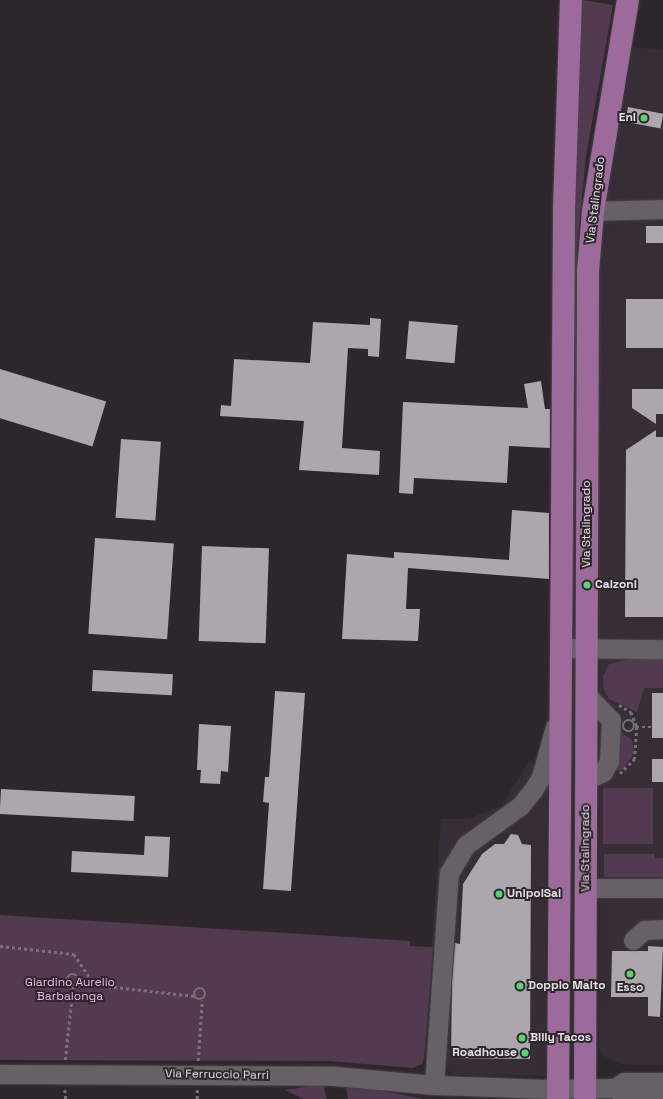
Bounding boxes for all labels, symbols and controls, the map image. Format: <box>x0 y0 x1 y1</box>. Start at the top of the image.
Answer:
place label: Eni <box>619 111 636 125</box>
marker: Eni <box>639 113 649 123</box>
street label: Via Stalingrado <box>584 156 608 244</box>
street label: Via Stalingrado <box>580 480 594 568</box>
place label: Calzoni <box>595 578 637 592</box>
marker: Calzoni <box>582 580 592 590</box>
street label: Via Stalingrado <box>579 804 593 892</box>
place label: UnipolSai <box>507 887 561 901</box>
marker: UnipolSai <box>494 889 504 899</box>
marker: Esso <box>625 969 635 979</box>
park label: Giardino Aurelio Barbalonga <box>25 976 115 1004</box>
place label: Doppio Malto <box>528 979 606 993</box>
marker: Doppio Malto <box>515 981 525 991</box>
place label: Esso <box>617 981 643 995</box>
place label: Billy Tacos <box>530 1031 591 1045</box>
marker: Billy Tacos <box>517 1033 527 1043</box>
place label: Roadhouse <box>452 1046 517 1060</box>
marker: Roadhouse <box>520 1048 530 1058</box>
street label: Via Ferruccio Parri <box>165 1067 269 1083</box>

